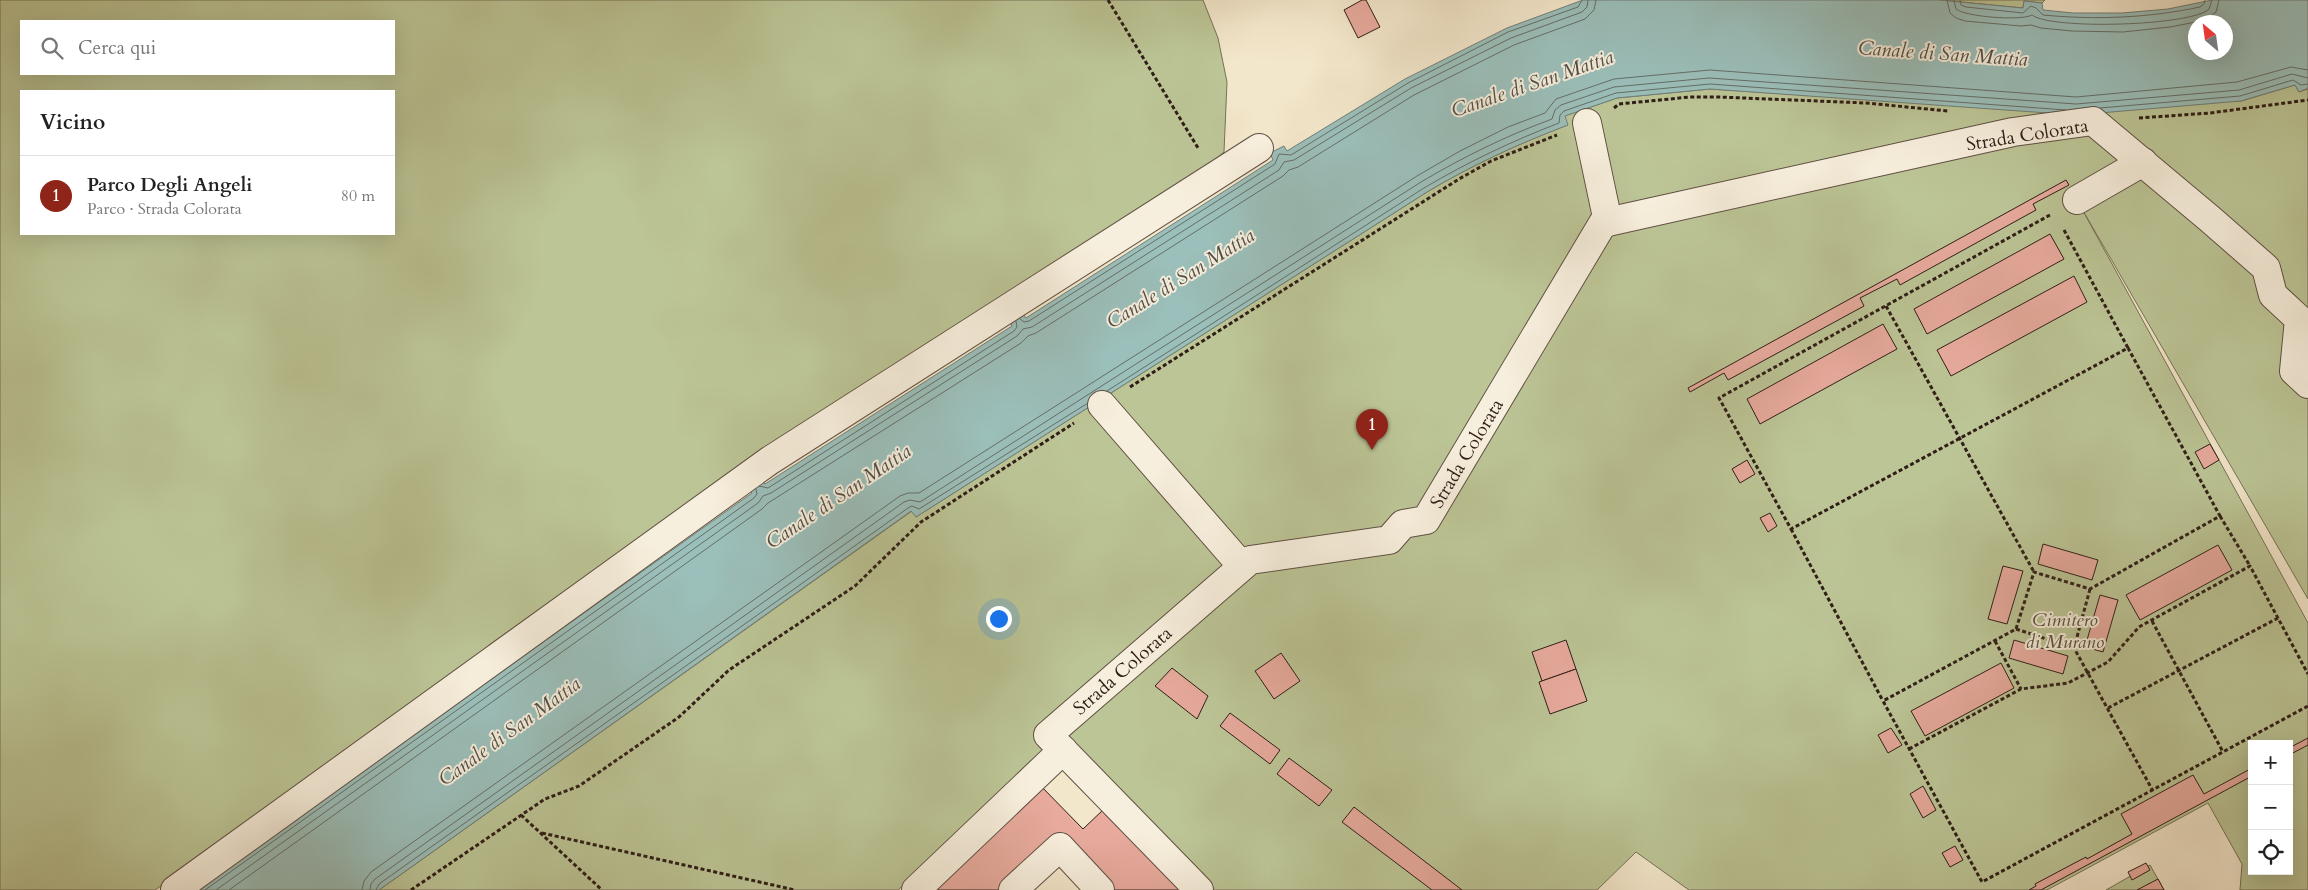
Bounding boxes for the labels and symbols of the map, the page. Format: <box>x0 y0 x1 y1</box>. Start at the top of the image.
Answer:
north arrow <box>2188 15 2233 60</box>
water label: Canale di San Mattia <box>1857 34 2029 73</box>
water label: Canale di San Mattia <box>1447 43 1617 124</box>
street label: Strada Colorata <box>1964 113 2090 157</box>
water label: Canale di San Mattia <box>1101 222 1259 335</box>
street label: Strada Colorata <box>1424 394 1510 513</box>
pin: 1 <box>1356 409 1388 450</box>
water label: Canale di San Mattia <box>760 438 916 555</box>
your location <box>986 606 1012 632</box>
park label: Cimitero di Murano <box>2026 607 2105 655</box>
street label: Strada Colorata <box>1068 620 1178 721</box>
water label: Canale di San Mattia <box>433 671 586 792</box>

